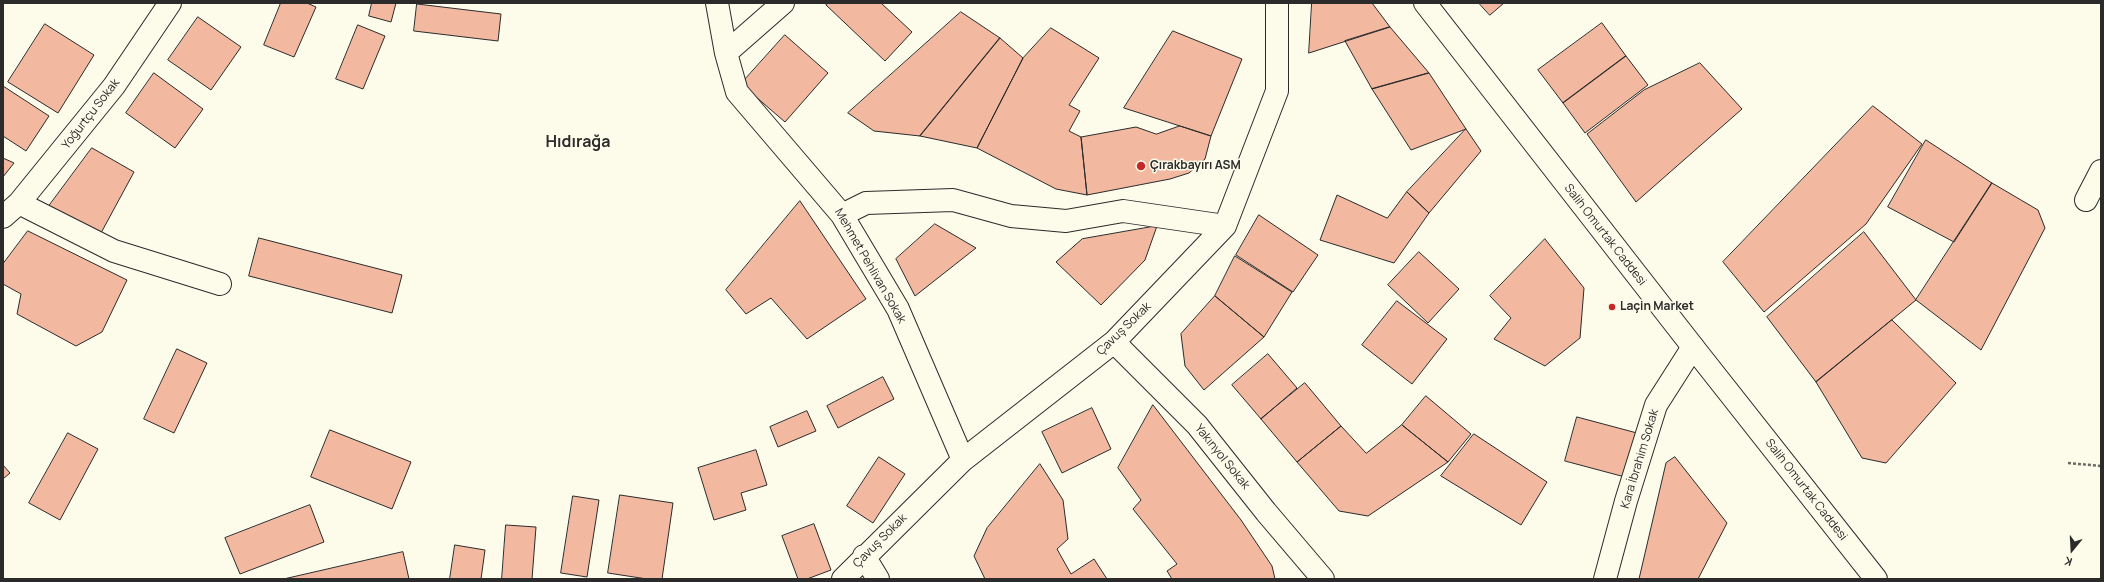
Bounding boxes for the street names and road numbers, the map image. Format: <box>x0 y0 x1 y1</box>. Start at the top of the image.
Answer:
street label: Yoğurtçu Sokak <box>59 76 123 152</box>
street label: Salih Omurtak Caddesi <box>1561 181 1649 289</box>
street label: Mehmet Pehlivan Sokak <box>831 206 909 326</box>
street label: Çavuş Sokak <box>1094 300 1154 358</box>
street label: Kara İbrahim Sokak <box>1618 408 1662 510</box>
street label: Yakınyol Sokak <box>1191 422 1253 492</box>
street label: Salih Omurtak Caddesi <box>1762 436 1850 544</box>
street label: Çavuş Sokak <box>850 511 910 571</box>

